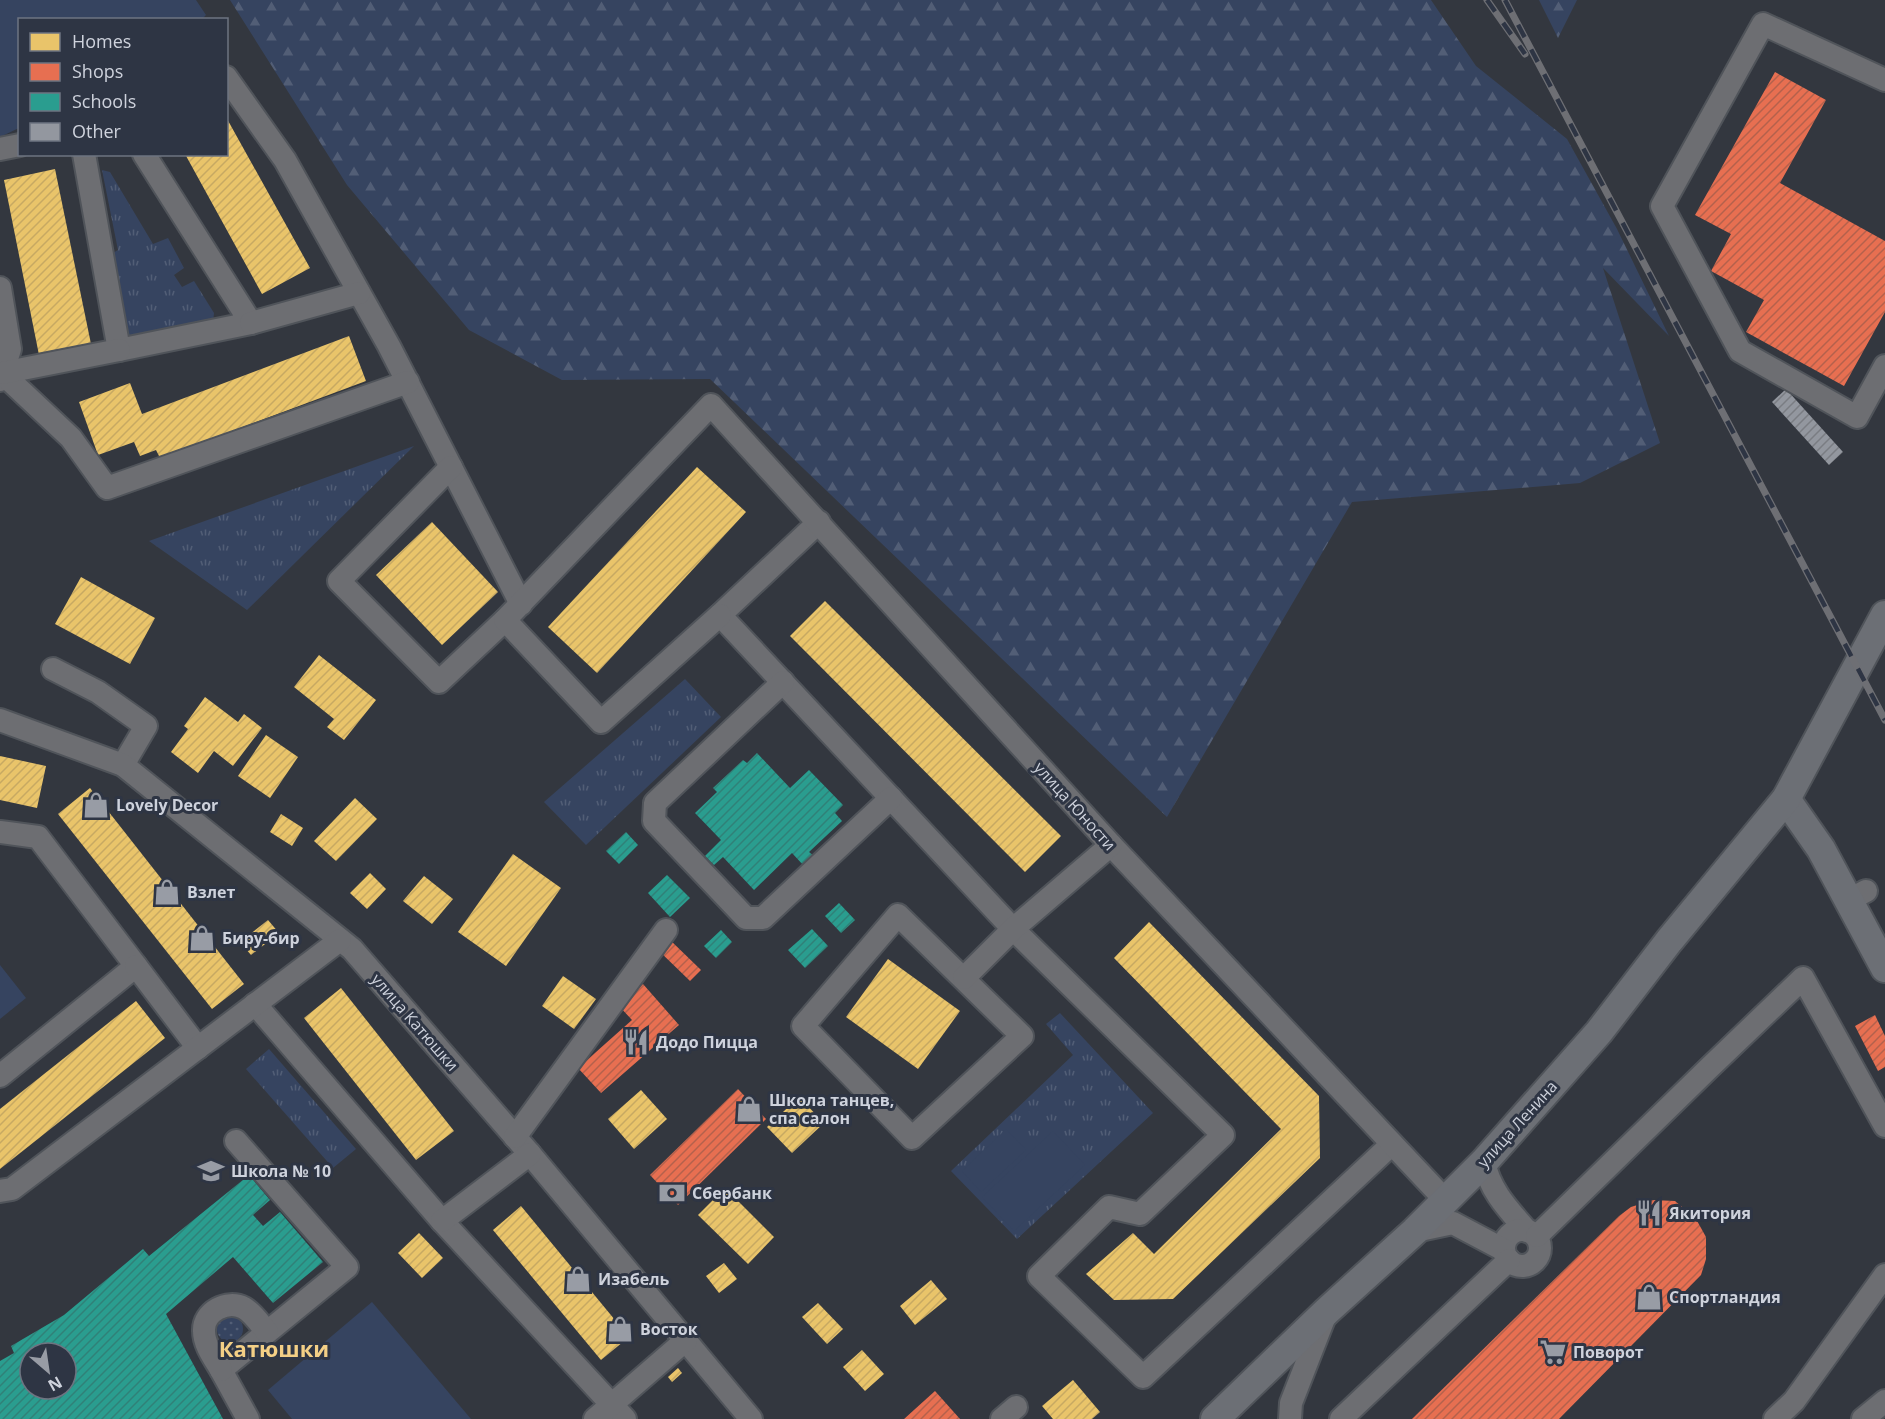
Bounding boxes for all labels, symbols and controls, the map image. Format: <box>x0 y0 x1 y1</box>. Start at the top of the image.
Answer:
legend <box>18 18 228 156</box>
text: Homes <box>72 29 131 53</box>
text: Shops <box>72 59 123 83</box>
text: Schools <box>72 89 136 113</box>
text: Other <box>72 119 122 143</box>
street label: улица Юности <box>1029 757 1121 855</box>
shop icon: Lovely Decor <box>81 790 111 820</box>
place label: Lovely Decor <box>116 794 218 816</box>
shop icon: Взлет <box>152 877 182 907</box>
place label: Взлет <box>187 881 235 903</box>
shop icon: Биру-бир <box>187 923 217 953</box>
place label: Биру-бир <box>222 927 300 949</box>
street label: улица Катюшки <box>367 969 463 1075</box>
restaurant icon: Додо Пицца <box>621 1027 651 1057</box>
place label: Додо Пицца <box>656 1031 758 1053</box>
street label: улица Ленина <box>1472 1076 1562 1172</box>
place label: Школа танцев, спа салон <box>769 1089 894 1129</box>
shop icon: Школа танцев, спа салон <box>734 1094 764 1124</box>
school or university icon: Школа № 10 <box>196 1156 226 1186</box>
place label: Школа № 10 <box>231 1160 331 1182</box>
bank icon: Сбербанк <box>657 1178 687 1208</box>
place label: Сбербанк <box>692 1182 772 1204</box>
restaurant icon: Якитория <box>1634 1198 1664 1228</box>
place label: Якитория <box>1668 1202 1751 1224</box>
shop icon: Изабель <box>563 1264 593 1294</box>
place label: Изабель <box>598 1268 669 1290</box>
shop icon: Спортландия <box>1634 1282 1664 1312</box>
place label: Спортландия <box>1669 1286 1781 1308</box>
shop icon: Восток <box>605 1314 635 1344</box>
place label: Восток <box>640 1318 698 1340</box>
district label: Катюшки <box>219 1333 329 1363</box>
supermarket icon: Поворот <box>1538 1337 1568 1367</box>
north arrow <box>18 1341 78 1401</box>
place label: Поворот <box>1573 1341 1644 1363</box>
text: N <box>44 1371 66 1397</box>

